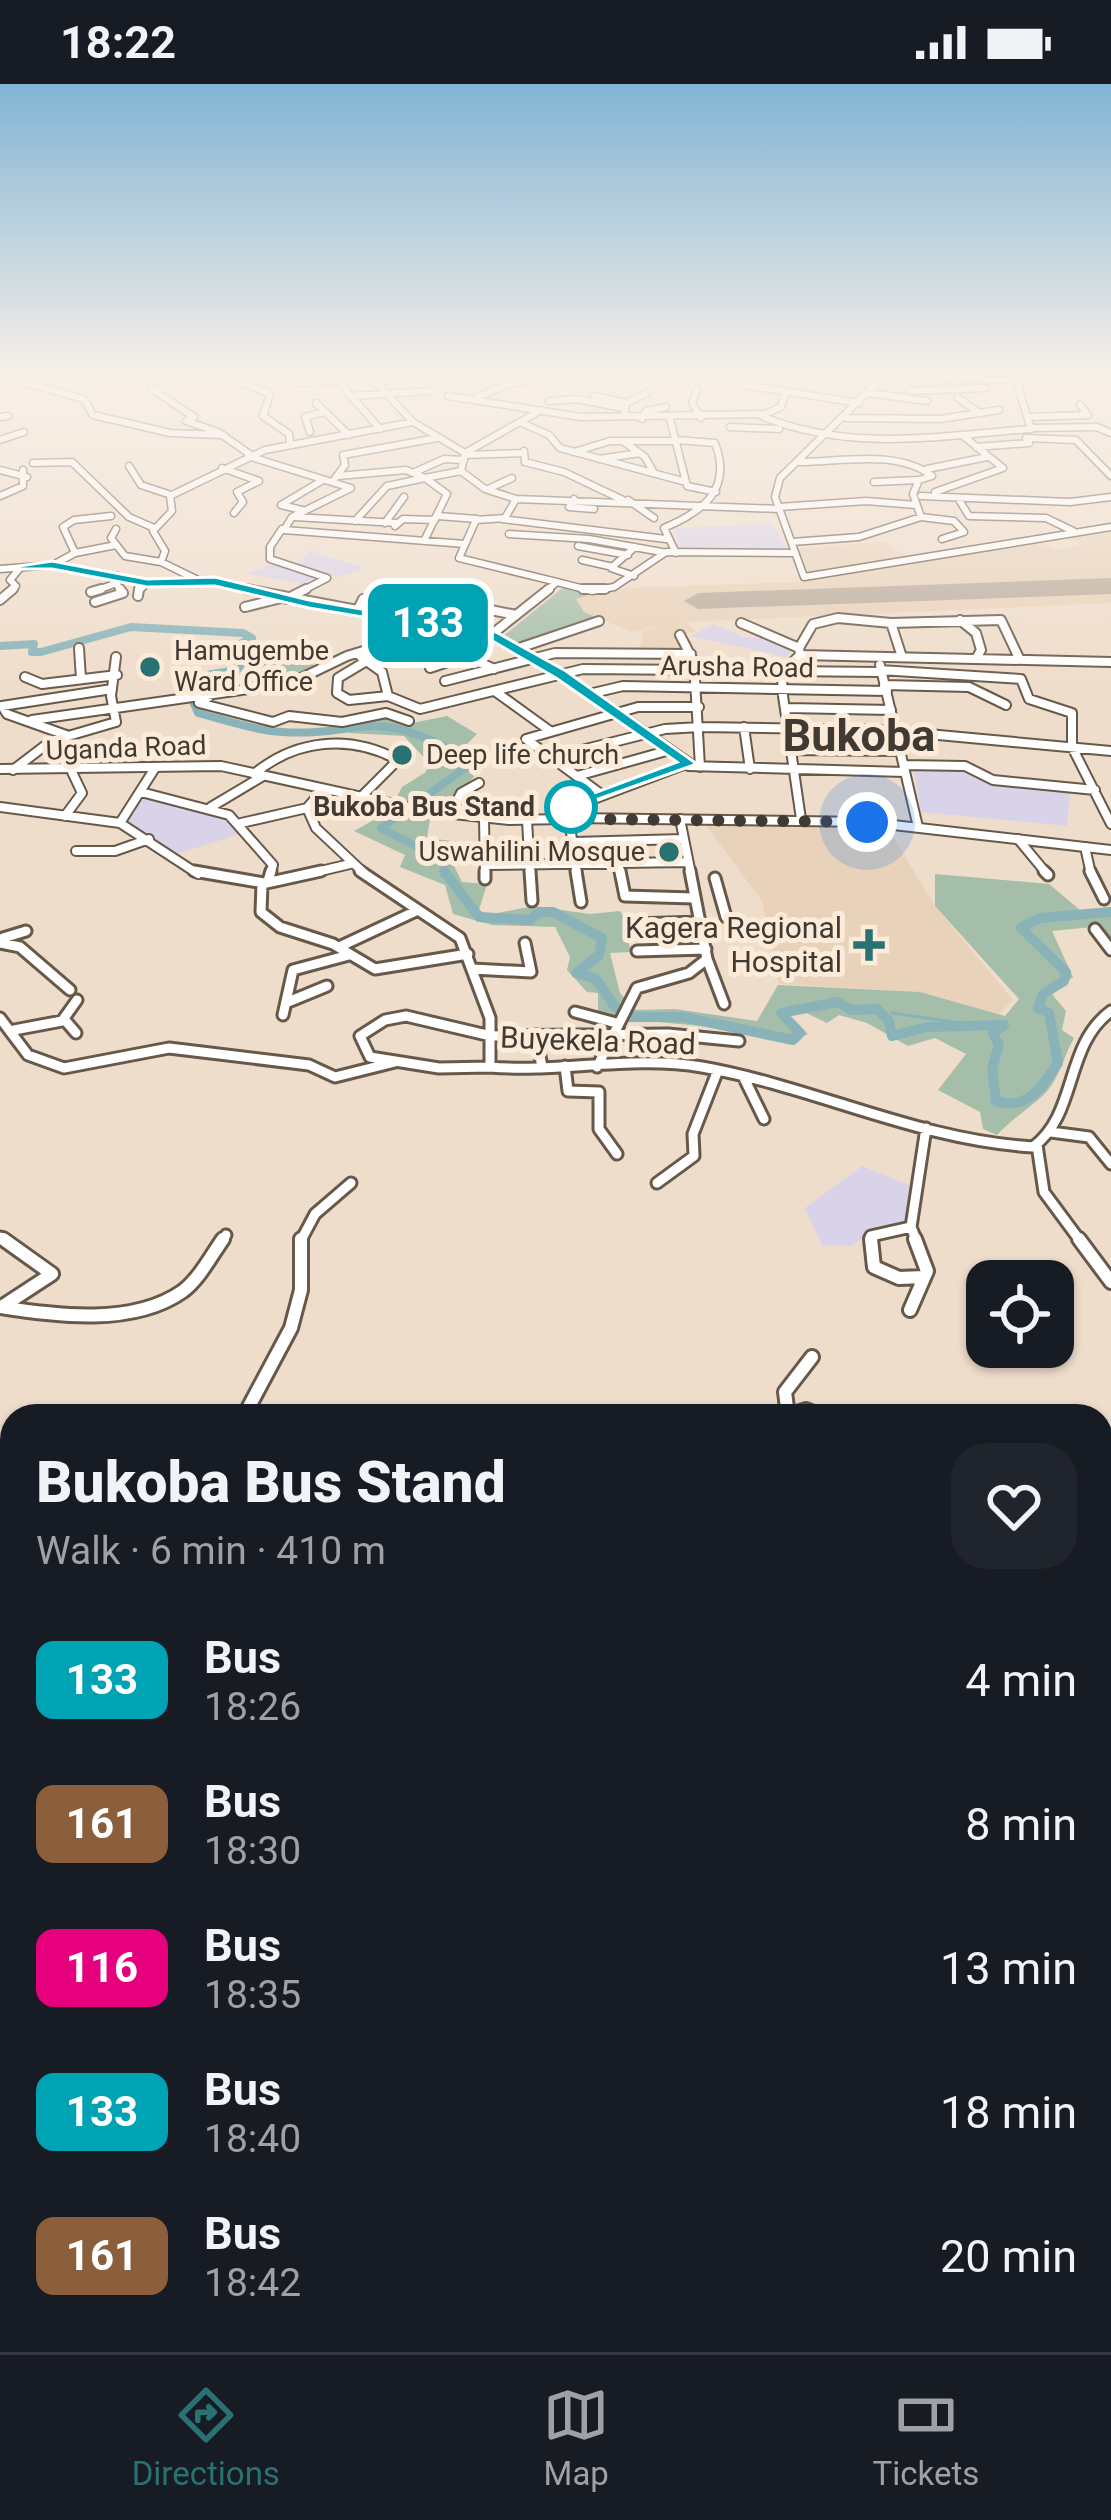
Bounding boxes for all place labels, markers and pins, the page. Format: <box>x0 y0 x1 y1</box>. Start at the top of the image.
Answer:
place label: Hamugembe Ward Office <box>174 635 329 698</box>
marker: Hamugembe Ward Office <box>137 654 163 680</box>
place label: Deep life church <box>426 739 619 771</box>
marker: Deep life church <box>389 742 415 768</box>
marker: Bukoba Bus Stand <box>546 782 596 832</box>
place label: Bukoba Bus Stand <box>313 791 535 823</box>
place label: Uswahilini Mosque <box>418 836 645 868</box>
marker: Uswahilini Mosque <box>656 839 682 865</box>
place label: Kagera Regional Hospital <box>625 910 842 979</box>
marker: Kagera Regional Hospital <box>853 929 885 961</box>

